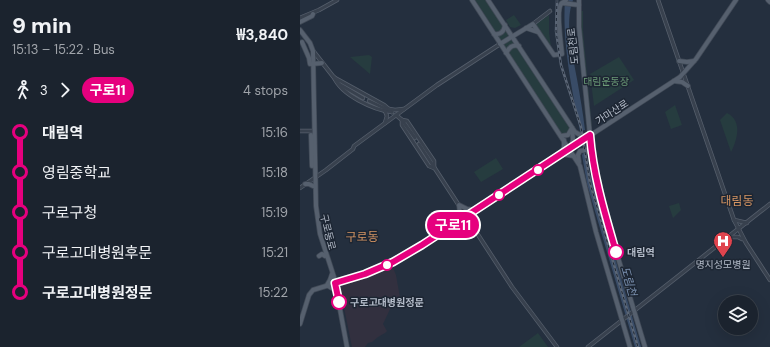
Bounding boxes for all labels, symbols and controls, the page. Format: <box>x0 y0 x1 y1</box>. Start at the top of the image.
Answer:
text: 9 min <box>12 11 72 40</box>
text: ₩3,840 <box>237 25 288 45</box>
street label: 도림천로 <box>565 27 581 65</box>
text: 15:13 – 15:22 · Bus <box>12 41 115 58</box>
park label: 대림운동장 <box>583 75 629 88</box>
icon: walk <box>12 79 34 101</box>
icon: forward <box>54 79 76 101</box>
text: 구로11 <box>90 81 126 99</box>
text: 3 <box>40 82 48 99</box>
text: 4 stops <box>243 82 288 99</box>
street label: 가마산로 <box>593 97 631 127</box>
text: 대림역 <box>42 123 83 143</box>
text: 15:16 <box>261 124 288 141</box>
text: 영림중학교 <box>42 163 111 183</box>
text: 15:18 <box>261 164 288 181</box>
unlabelled marker <box>532 164 544 176</box>
unlabelled marker <box>493 189 505 201</box>
district label: 대림동 <box>720 193 754 209</box>
text: 구로구청 <box>42 203 97 223</box>
text: 15:19 <box>261 204 288 221</box>
line badge: 구로11 <box>425 212 481 238</box>
street label: 구로동로 <box>317 213 339 251</box>
text: 구로11 <box>435 216 471 234</box>
district label: 구로동 <box>345 229 379 245</box>
hospital icon: 명지성모병원 <box>712 230 734 258</box>
text: 구로고대병원후문 <box>42 243 152 263</box>
text: 15:21 <box>262 244 288 261</box>
marker: 대림역 <box>608 244 624 260</box>
place label: 대림역 <box>627 246 655 259</box>
place label: 명지성모병원 <box>695 258 751 271</box>
unlabelled marker <box>381 259 393 271</box>
water label: 도림천 <box>618 264 640 299</box>
text: 구로고대병원정문 <box>42 283 152 303</box>
text: 15:22 <box>258 284 288 301</box>
marker: 구로고대병원정문 <box>331 294 347 310</box>
map controls <box>718 295 758 335</box>
button: layers <box>718 295 758 335</box>
place label: 구로고대병원정문 <box>350 296 424 309</box>

